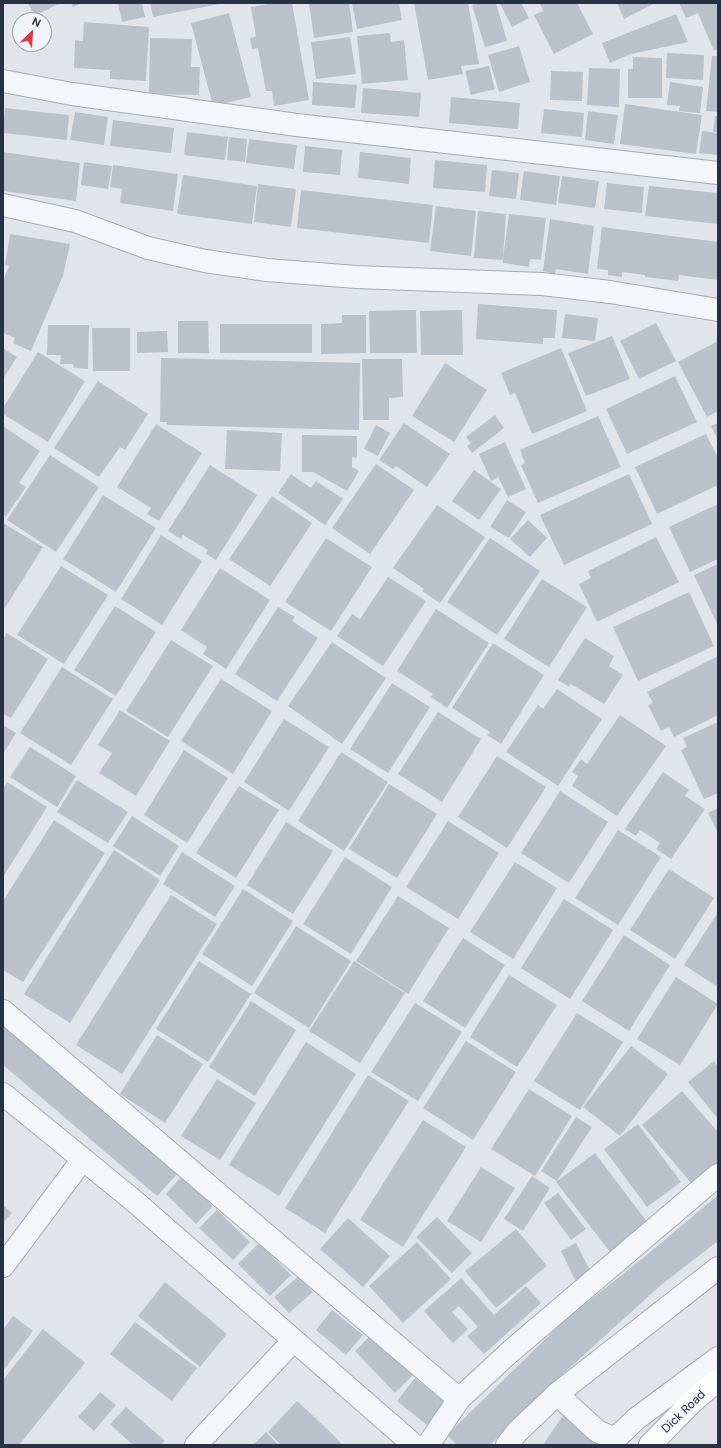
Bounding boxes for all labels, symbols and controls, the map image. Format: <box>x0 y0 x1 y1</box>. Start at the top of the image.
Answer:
north arrow <box>12 12 52 52</box>
text: N <box>30 14 43 30</box>
street label: Dick Road <box>659 1388 709 1436</box>

